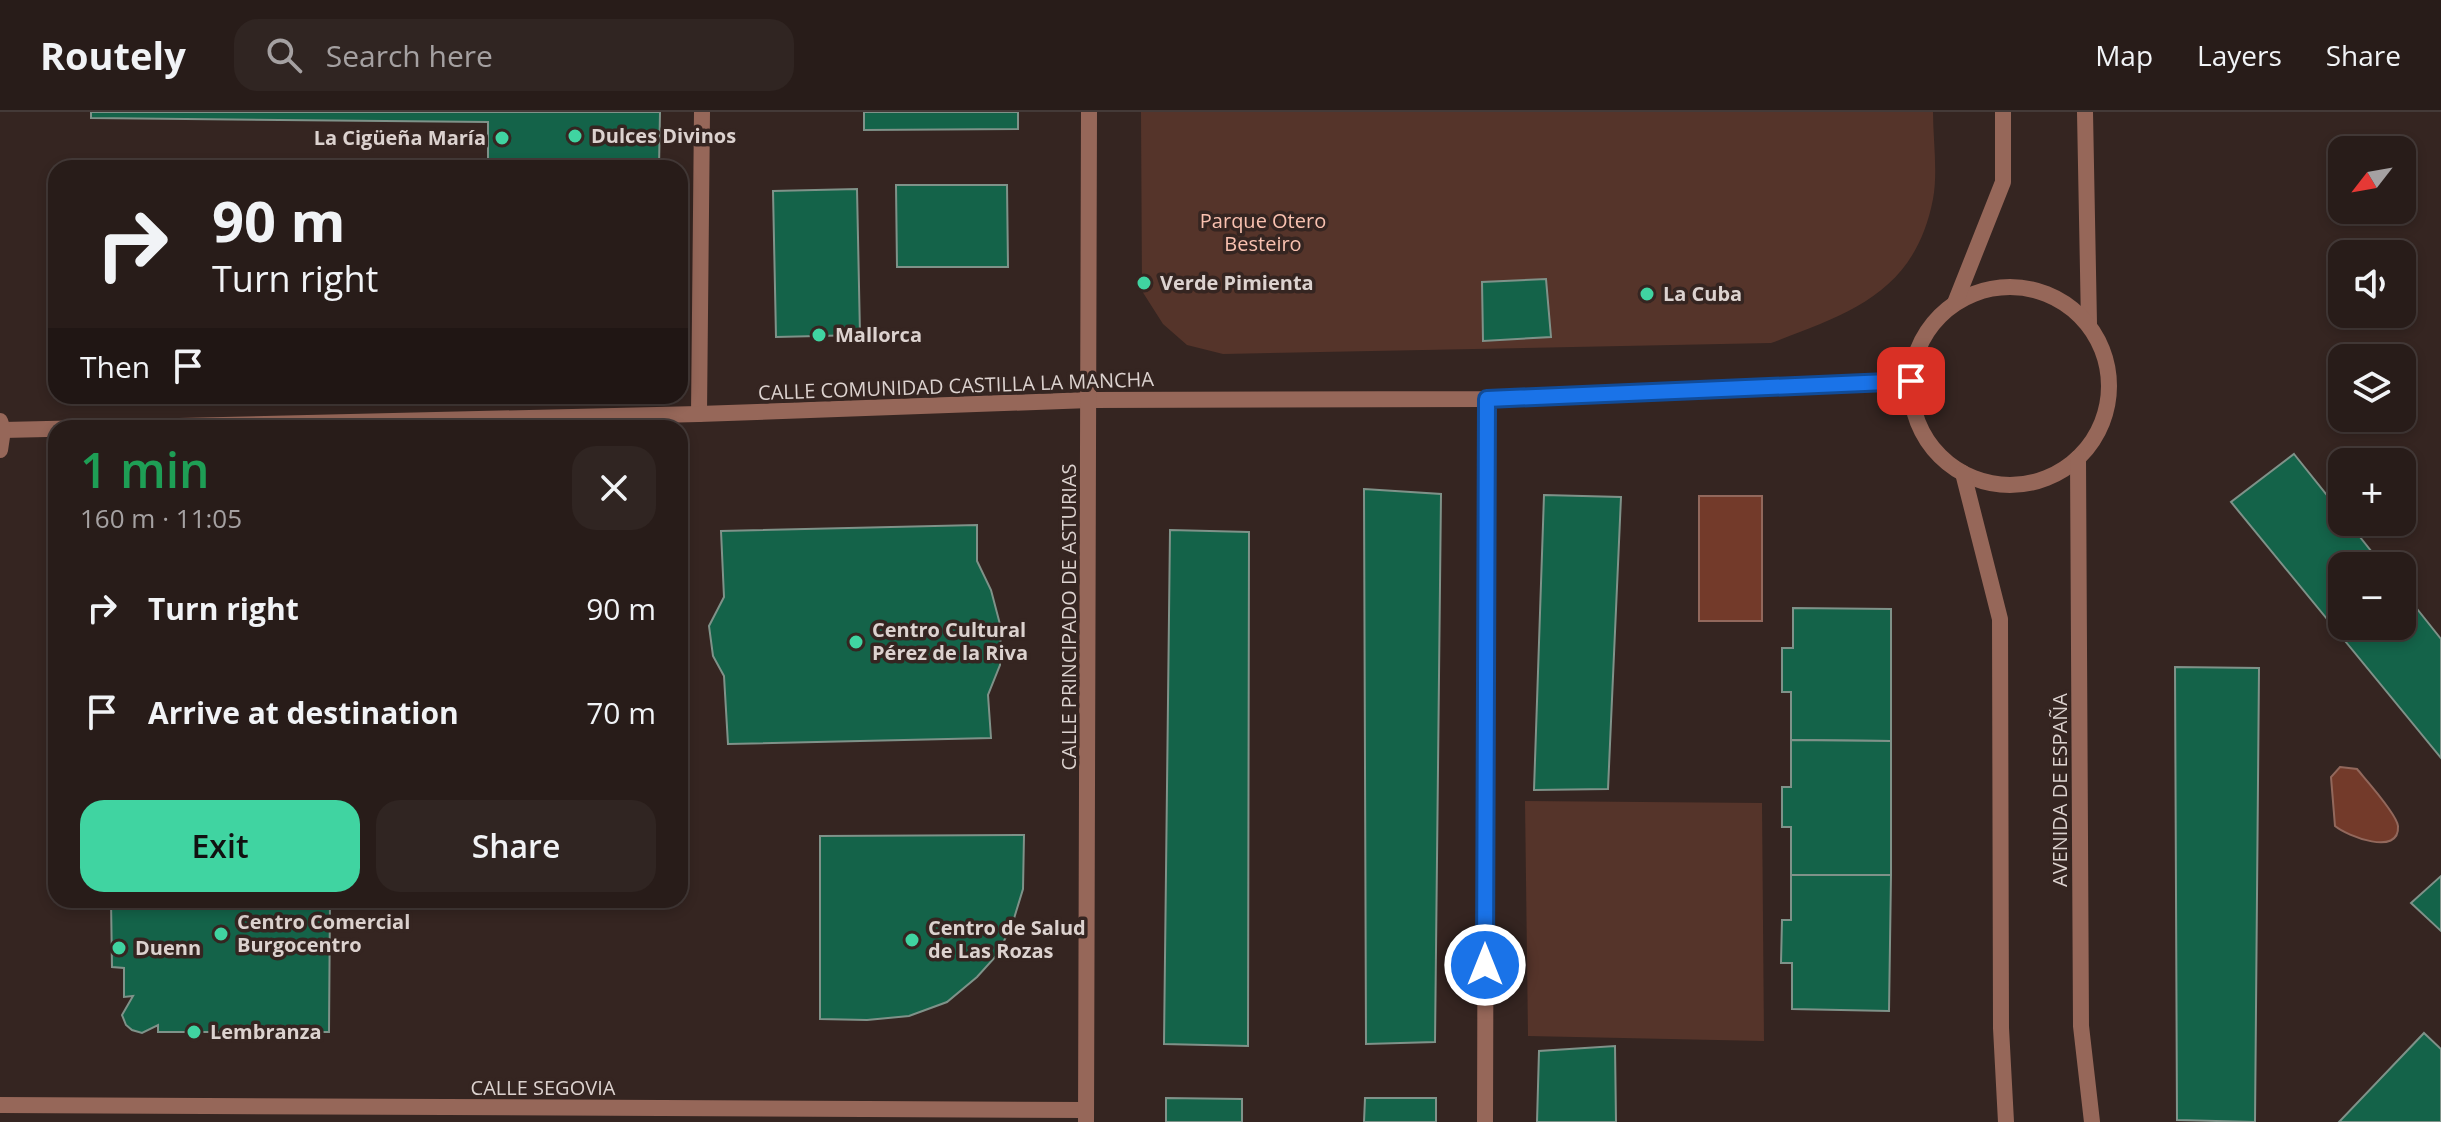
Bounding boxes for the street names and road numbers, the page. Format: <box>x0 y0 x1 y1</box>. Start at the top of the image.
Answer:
street label: CALLE COMUNIDAD CASTILLA LA MANCHA <box>758 365 1155 406</box>
street label: CALLE PRINCIPADO DE ASTURIAS <box>1055 463 1082 771</box>
street label: AVENIDA DE ESPAÑA <box>2046 693 2073 887</box>
street label: CALLE SEGOVIA <box>471 1074 616 1101</box>

